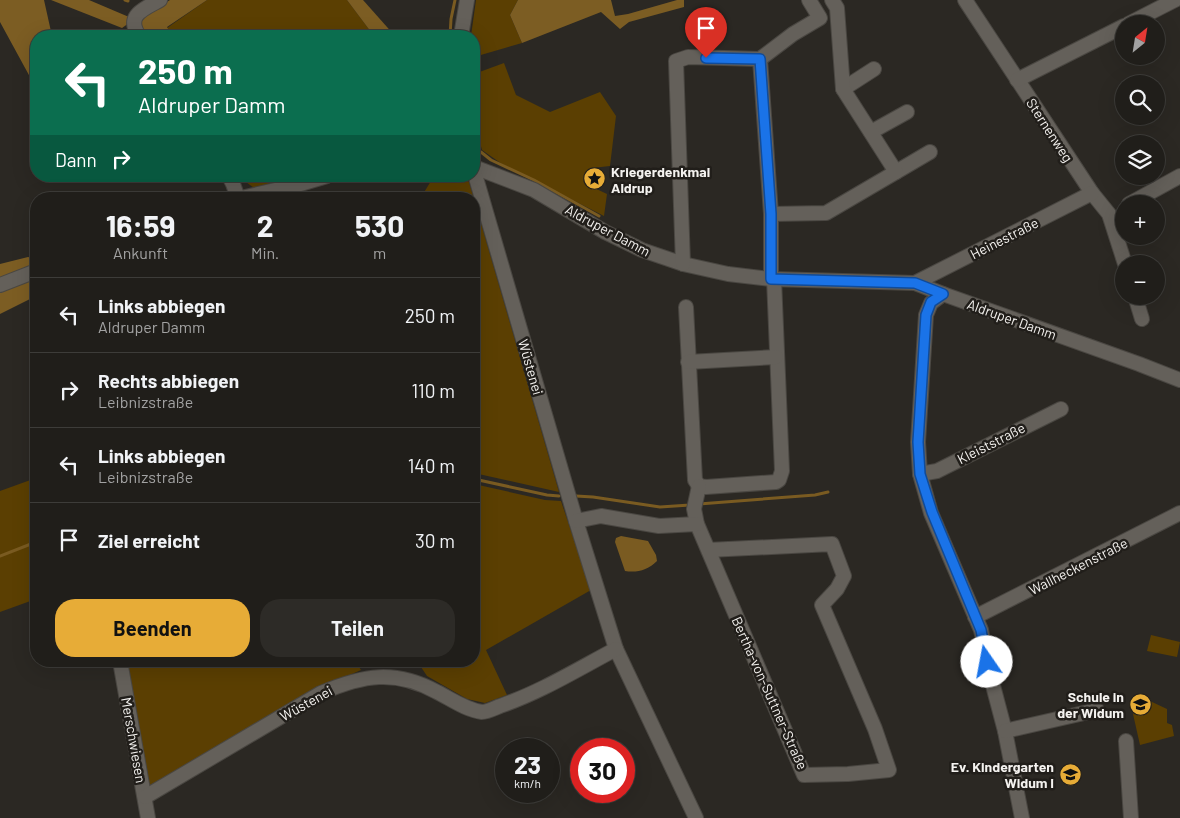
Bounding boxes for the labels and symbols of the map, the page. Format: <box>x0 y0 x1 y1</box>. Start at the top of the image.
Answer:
pin <box>685 7 727 58</box>
north arrow <box>1115 15 1165 65</box>
street label: Sternenweg <box>1023 95 1077 165</box>
place label: Kriegerdenkmal Aldrup <box>611 163 710 196</box>
place icon: Kriegerdenkmal Aldrup <box>583 167 607 191</box>
street label: Aldruper Damm <box>563 200 653 260</box>
street label: Heinestraße <box>967 214 1041 262</box>
street label: Aldruper Damm <box>965 295 1059 343</box>
street label: Wüstenei <box>515 337 547 397</box>
street label: Kleiststraße <box>954 419 1028 467</box>
street label: Wallheckenstraße <box>1026 534 1130 598</box>
street label: Bertha-von-Suttner-Straße <box>729 614 811 772</box>
position arrow <box>960 635 1012 687</box>
street label: Wüstenei <box>277 682 335 724</box>
place label: Schule in der Widum <box>1057 688 1124 721</box>
school or university icon: Schule in der Widum <box>1128 692 1152 716</box>
street label: Merschwiesen <box>118 696 150 784</box>
speed limit sign: 30 <box>570 738 635 803</box>
place label: Ev. Kindergarten Widum I <box>951 758 1054 791</box>
school or university icon: Ev. Kindergarten Widum I <box>1058 762 1082 786</box>

